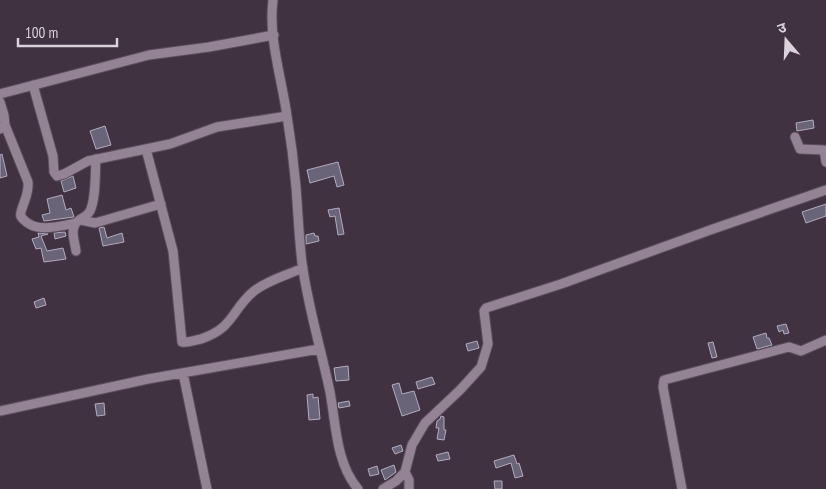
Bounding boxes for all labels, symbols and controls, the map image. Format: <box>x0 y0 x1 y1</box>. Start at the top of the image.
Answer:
scale bar <box>18 15 116 47</box>
north arrow <box>761 15 811 65</box>
text: उ <box>775 18 789 38</box>
text: 100 m <box>25 23 58 42</box>

